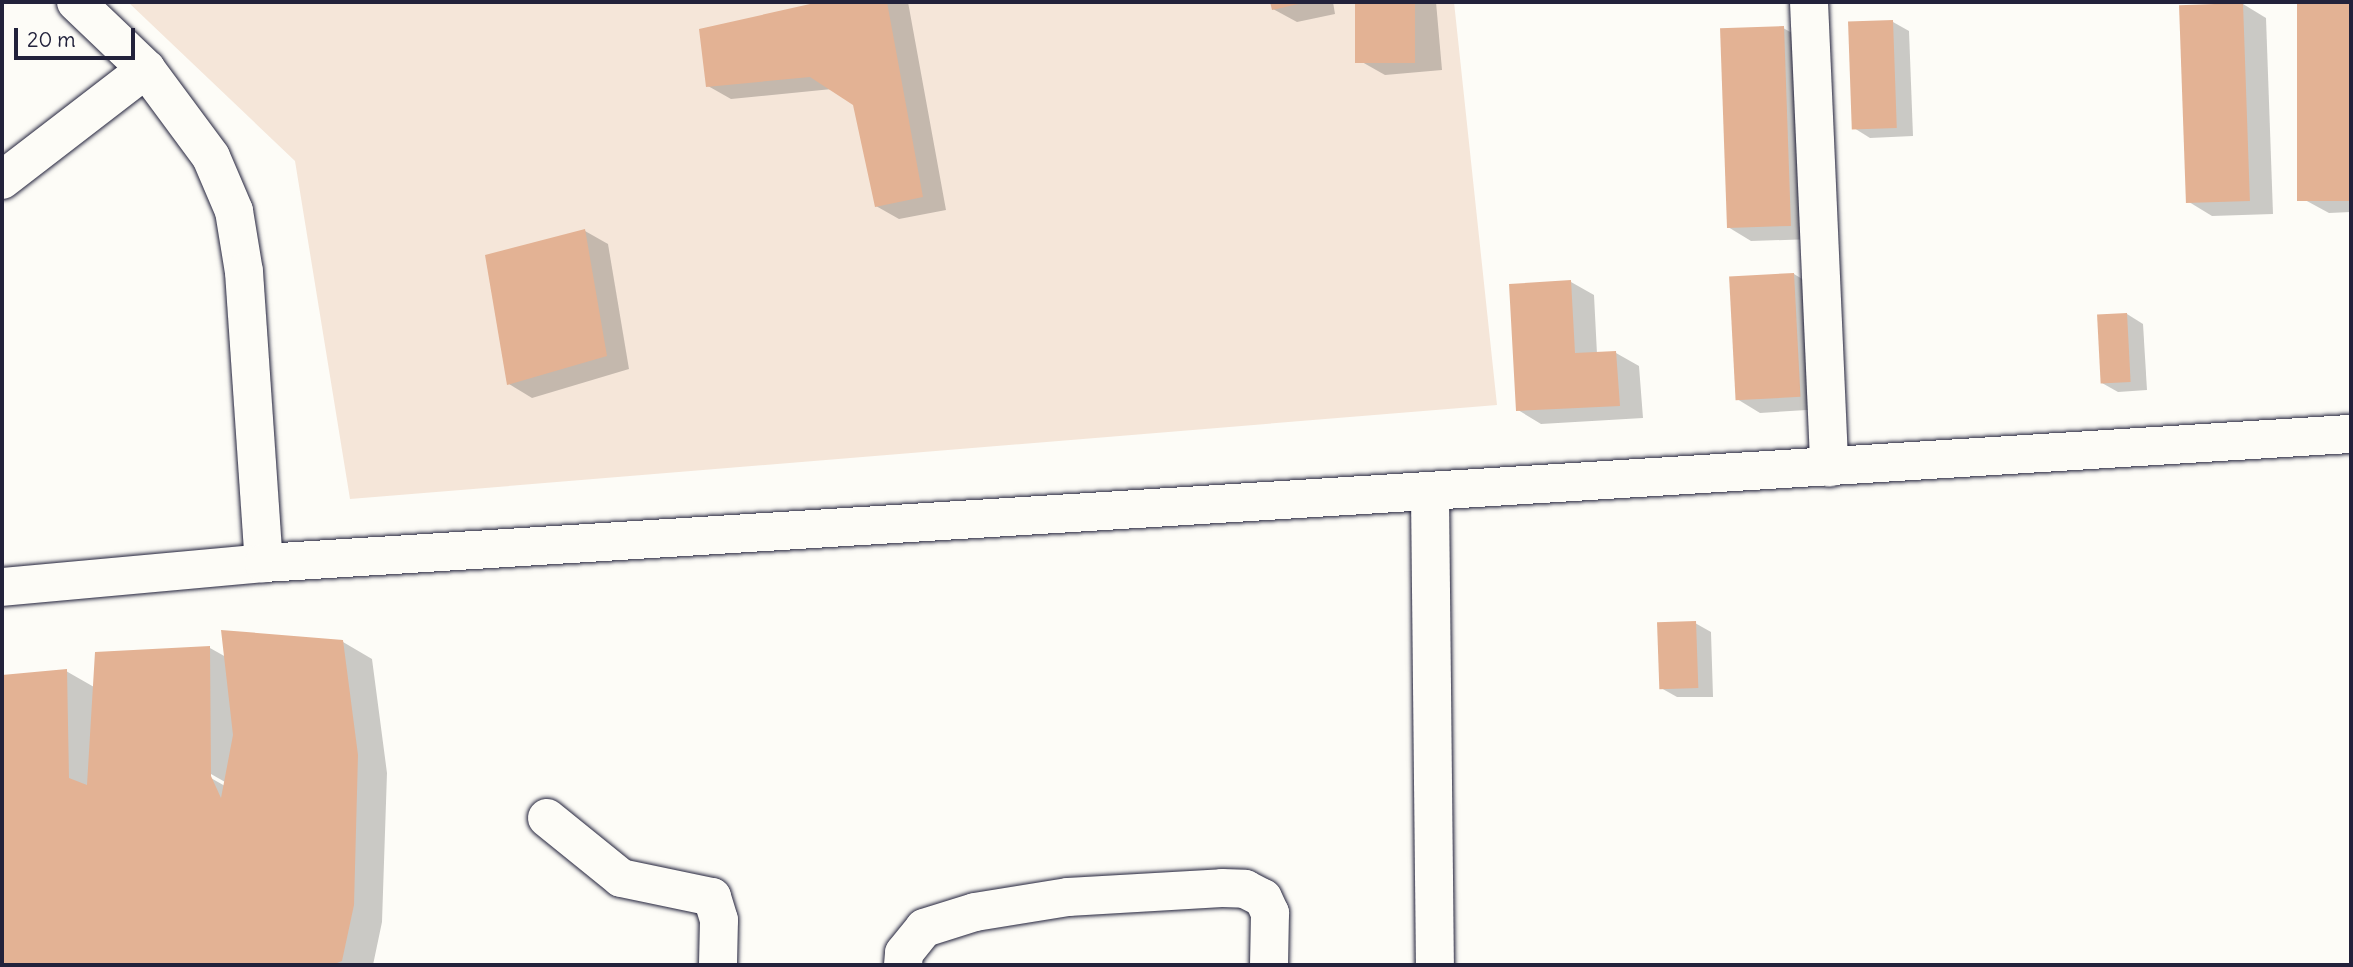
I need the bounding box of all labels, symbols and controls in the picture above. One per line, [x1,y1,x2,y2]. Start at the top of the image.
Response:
scale bar [18,14,138,58]
text: 20 m [27,26,76,53]

